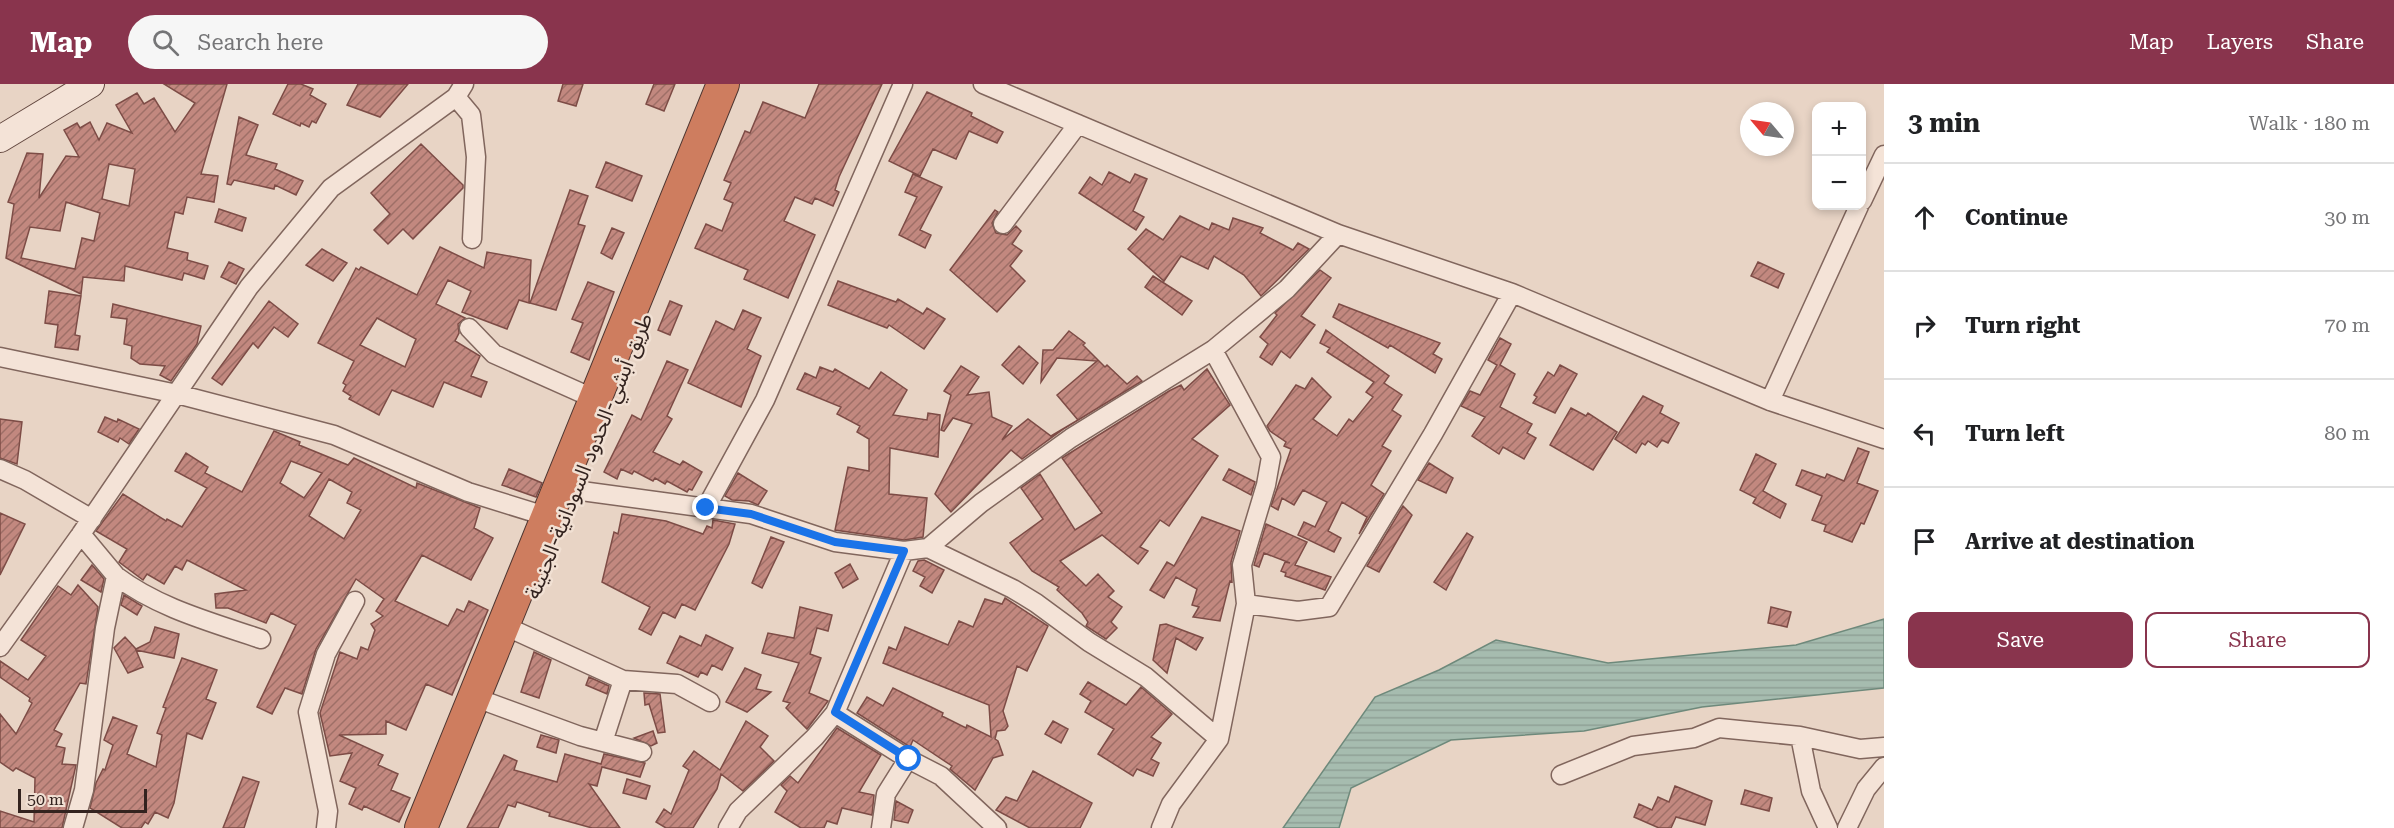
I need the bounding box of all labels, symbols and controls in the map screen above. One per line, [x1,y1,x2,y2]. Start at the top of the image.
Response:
search box [128,15,548,69]
text: Map [30,26,92,59]
icon: search [149,26,182,59]
text: Search here [197,30,323,55]
text: Map [2129,30,2174,54]
text: Layers [2207,30,2273,54]
text: Share [2306,30,2364,54]
north arrow [1740,102,1794,156]
map controls [1812,102,1866,210]
button: + [1812,102,1866,156]
text: 3 min [1908,108,1980,138]
text: Walk · 180 m [2249,111,2370,135]
button: − [1812,156,1866,210]
icon: ahead [1908,201,1941,234]
text: Continue [1965,205,2068,230]
text: 30 m [2324,205,2370,229]
street label: طريق أبشي-الحدود السودانية-الجنينة [520,309,661,604]
icon: right [1908,309,1941,342]
text: Turn right [1965,313,2080,338]
text: 70 m [2324,313,2370,337]
icon: left [1908,417,1941,450]
text: Turn left [1965,421,2065,446]
text: 80 m [2324,421,2370,445]
route end [692,494,718,520]
icon: arrive [1908,525,1941,558]
text: Arrive at destination [1965,529,2194,554]
button: Save [1908,612,2133,668]
button: Share [2145,612,2370,668]
route start [895,745,921,771]
scale bar [18,786,147,814]
text: 50 m [27,790,64,809]

